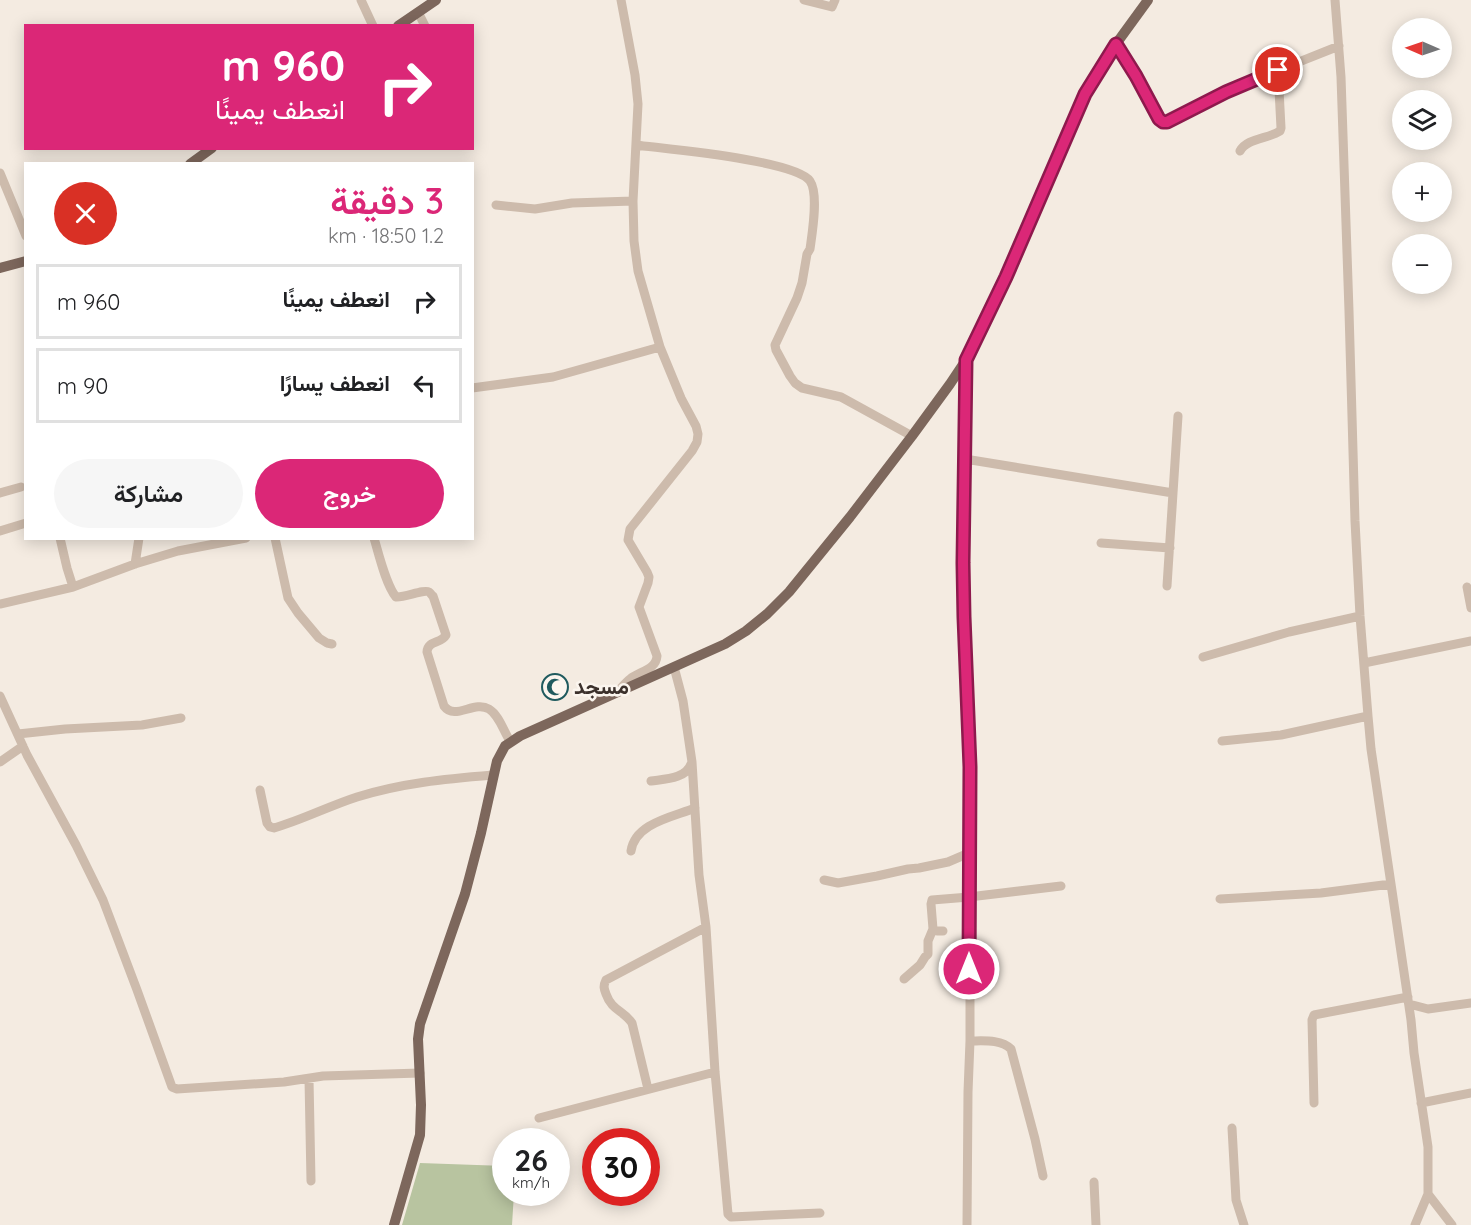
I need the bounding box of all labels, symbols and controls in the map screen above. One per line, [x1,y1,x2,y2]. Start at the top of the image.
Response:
north arrow [1392,18,1452,78]
map controls [1392,18,1452,294]
text: 960 m [222,39,345,92]
pin [1252,44,1303,95]
icon: right [366,48,444,126]
icon: arrive [1261,53,1294,86]
button: layers [1392,90,1452,150]
text: انعطف يمينًا [215,92,345,126]
button: + [1392,162,1452,222]
text: 3 دقيقة [330,178,444,223]
button: close [54,182,117,245]
text: 1.2 km · 18:50 [328,223,444,248]
button: − [1392,234,1452,294]
text: انعطف يمينًا [282,285,390,313]
icon: right [408,285,441,318]
text: 960 m [57,288,120,316]
text: انعطف يسارًا [280,369,390,397]
icon: left [408,369,441,402]
text: 90 m [57,372,108,400]
button: مشاركة [54,459,243,528]
button: خروج [255,459,444,528]
mosque icon: مسجد [540,672,570,702]
place label: مسجد [574,673,629,699]
position arrow [937,937,1001,1001]
speed limit sign: 30 [582,1128,660,1206]
text: 26 [514,1141,548,1179]
text: km/h [512,1173,550,1192]

